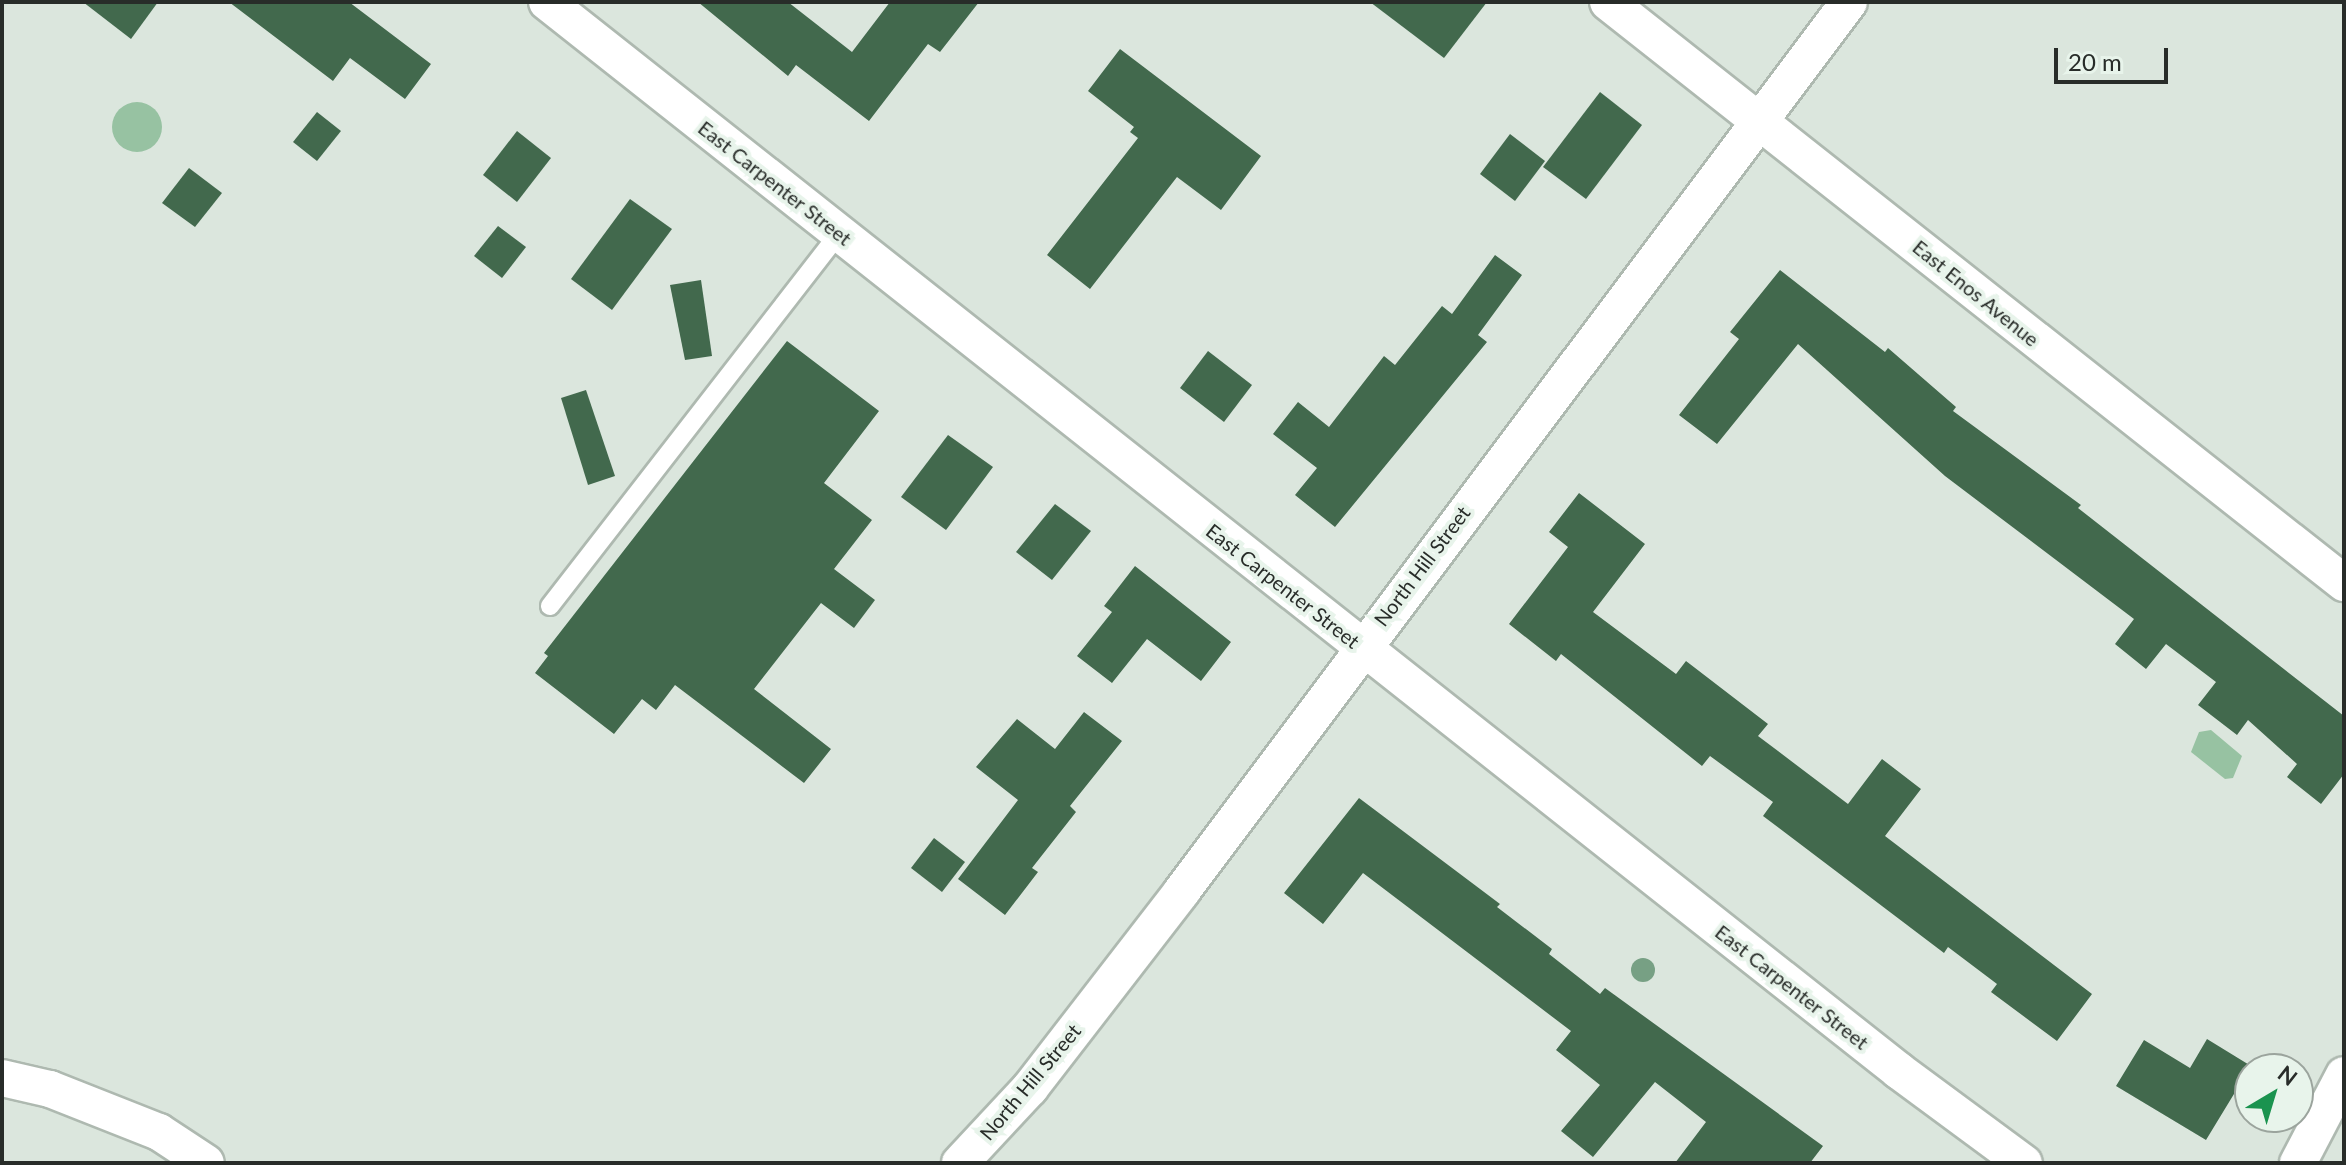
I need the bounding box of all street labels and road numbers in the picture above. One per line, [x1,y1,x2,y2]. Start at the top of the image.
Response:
street label: East Carpenter Street [693,116,857,250]
street label: East Enos Avenue [1908,235,2044,351]
street label: North Hill Street [1369,501,1475,631]
street label: East Carpenter Street [1201,519,1365,653]
street label: East Carpenter Street [1710,920,1874,1054]
street label: North Hill Street [974,1019,1086,1145]

